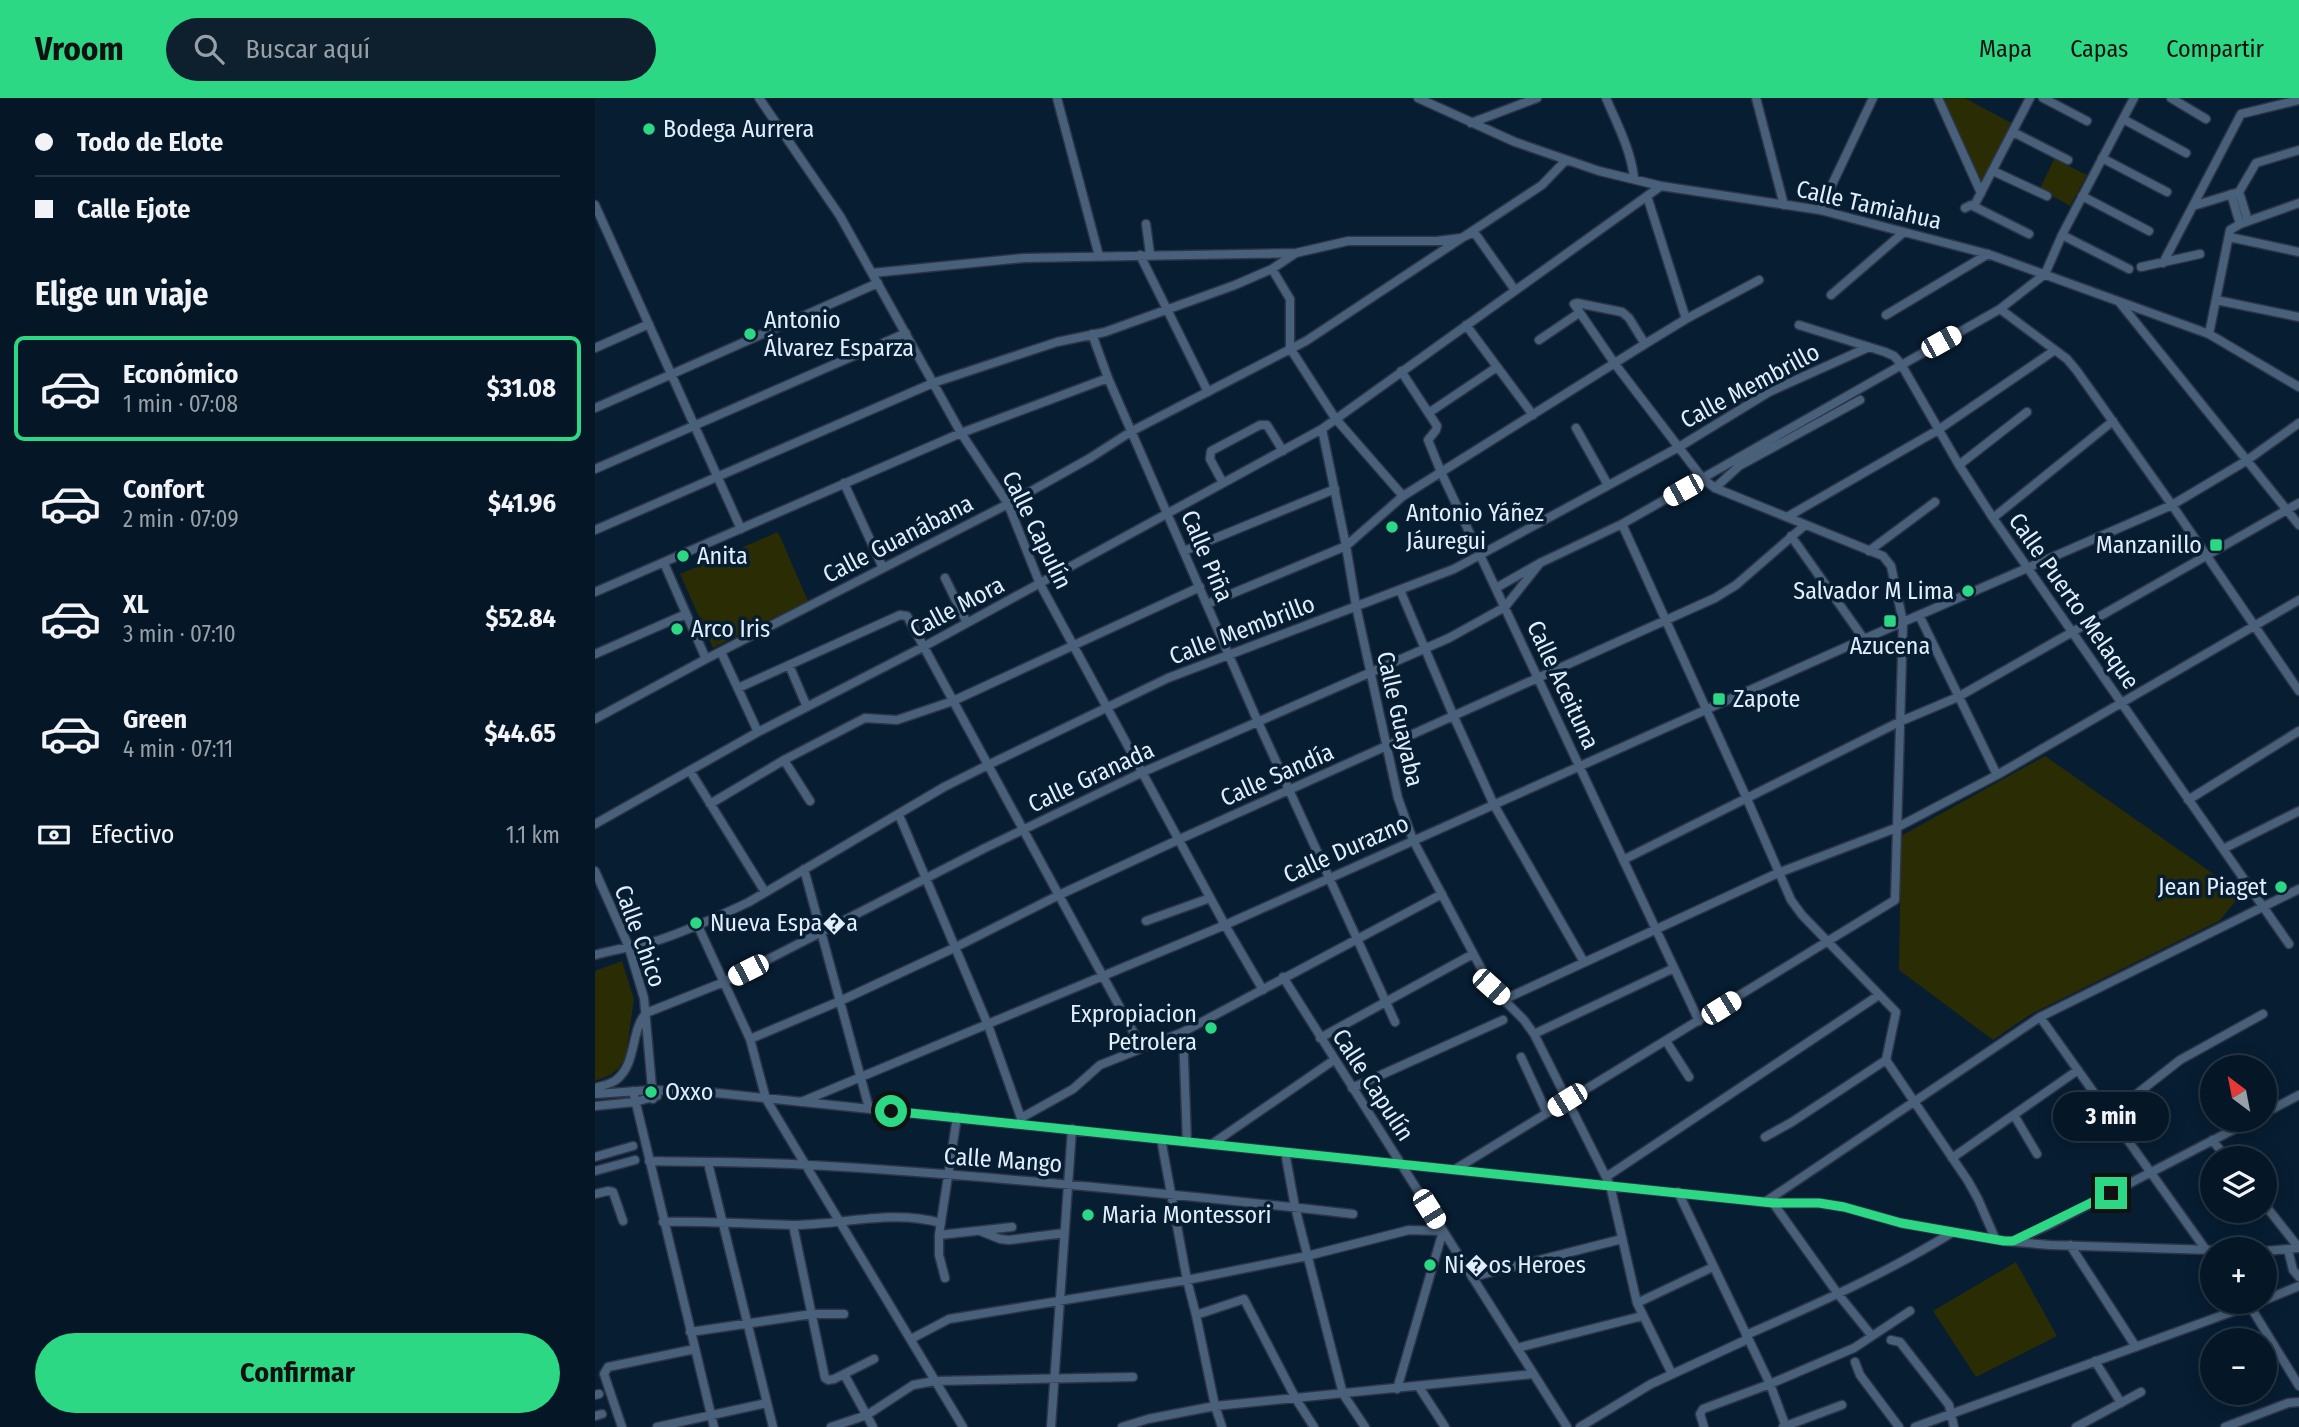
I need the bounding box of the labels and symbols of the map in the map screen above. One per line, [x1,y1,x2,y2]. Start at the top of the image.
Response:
place label: Bodega Aurrera [663,115,814,143]
marker: Bodega Aurrera [641,121,657,137]
street label: Calle Tamiahua [1794,175,1944,235]
place label: Antonio Álvarez Esparza [764,306,914,362]
car [1918,323,1965,361]
marker: Antonio Álvarez Esparza [742,326,758,342]
street label: Calle Membrillo [1676,338,1824,434]
street label: Calle Capulín [996,467,1078,593]
car [1660,471,1707,509]
street label: Calle Guanábana [818,489,978,589]
place label: Antonio Yáñez Jáuregui [1406,499,1544,555]
street label: Calle Piña [1175,506,1239,606]
street label: Calle Puerto Melaque [2003,508,2145,694]
marker: Antonio Yáñez Jáuregui [1384,519,1400,535]
place label: Manzanillo [2096,531,2202,559]
marker: Manzanillo [2208,537,2224,553]
place label: Anita [697,542,748,570]
marker: Anita [675,548,691,564]
street label: Calle Mora [905,571,1009,643]
place label: Salvador M Lima [1793,577,1954,605]
marker: Salvador M Lima [1960,583,1976,599]
street label: Calle Membrillo [1165,589,1319,671]
marker: Azucena [1882,613,1898,629]
place label: Arco Iris [691,615,770,643]
street label: Calle Aceituna [1521,616,1605,754]
marker: Arco Iris [669,621,685,637]
place label: Azucena [1850,632,1930,660]
street label: Calle Guayaba [1371,649,1429,789]
place label: Zapote [1733,685,1800,713]
marker: Zapote [1711,691,1727,707]
street label: Calle Granada [1024,736,1158,818]
street label: Calle Sandía [1216,738,1338,812]
street label: Calle Durazno [1279,809,1413,889]
place label: Jean Piaget [2158,873,2267,901]
marker: Jean Piaget [2273,879,2289,895]
street label: Calle Chico [609,881,671,991]
place label: Nueva Espa�a [710,909,858,937]
marker: Nueva Espa�a [688,915,704,931]
car [725,951,772,989]
car [1469,965,1514,1009]
car [1698,988,1745,1028]
place label: Expropiacion Petrolera [1070,1000,1197,1056]
marker: Expropiacion Petrolera [1203,1020,1219,1036]
street label: Calle Capulín [1327,1024,1419,1146]
north arrow [2200,1055,2277,1132]
place label: Oxxo [665,1078,713,1106]
car [1544,1080,1591,1120]
marker: Oxxo [643,1084,659,1100]
callout: 3 min [2053,1091,2169,1140]
route start [875,1095,907,1127]
street label: Calle Mango [943,1142,1063,1178]
route end [2095,1177,2127,1209]
car [1409,1186,1450,1232]
place label: Maria Montessori [1102,1201,1272,1229]
marker: Maria Montessori [1080,1207,1096,1223]
place label: Ni�os Heroes [1444,1251,1586,1279]
marker: Ni�os Heroes [1422,1257,1438,1273]

